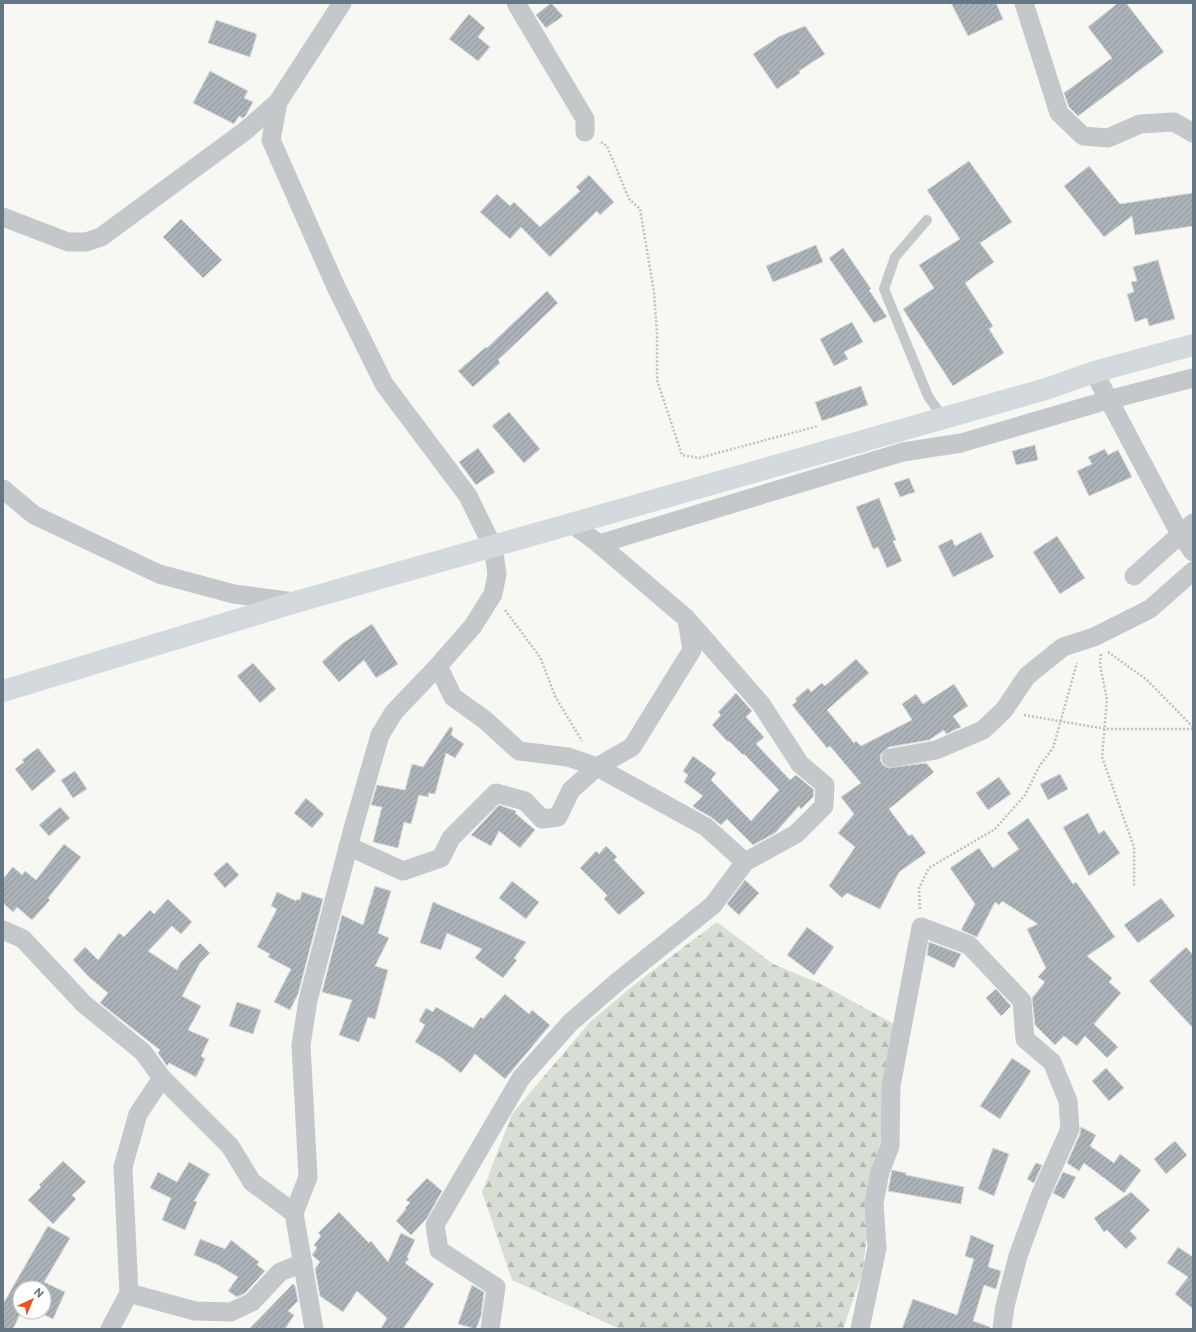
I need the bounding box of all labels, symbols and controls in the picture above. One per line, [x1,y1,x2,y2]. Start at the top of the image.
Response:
north arrow [12,1280,52,1320]
text: N [32,1285,47,1300]

